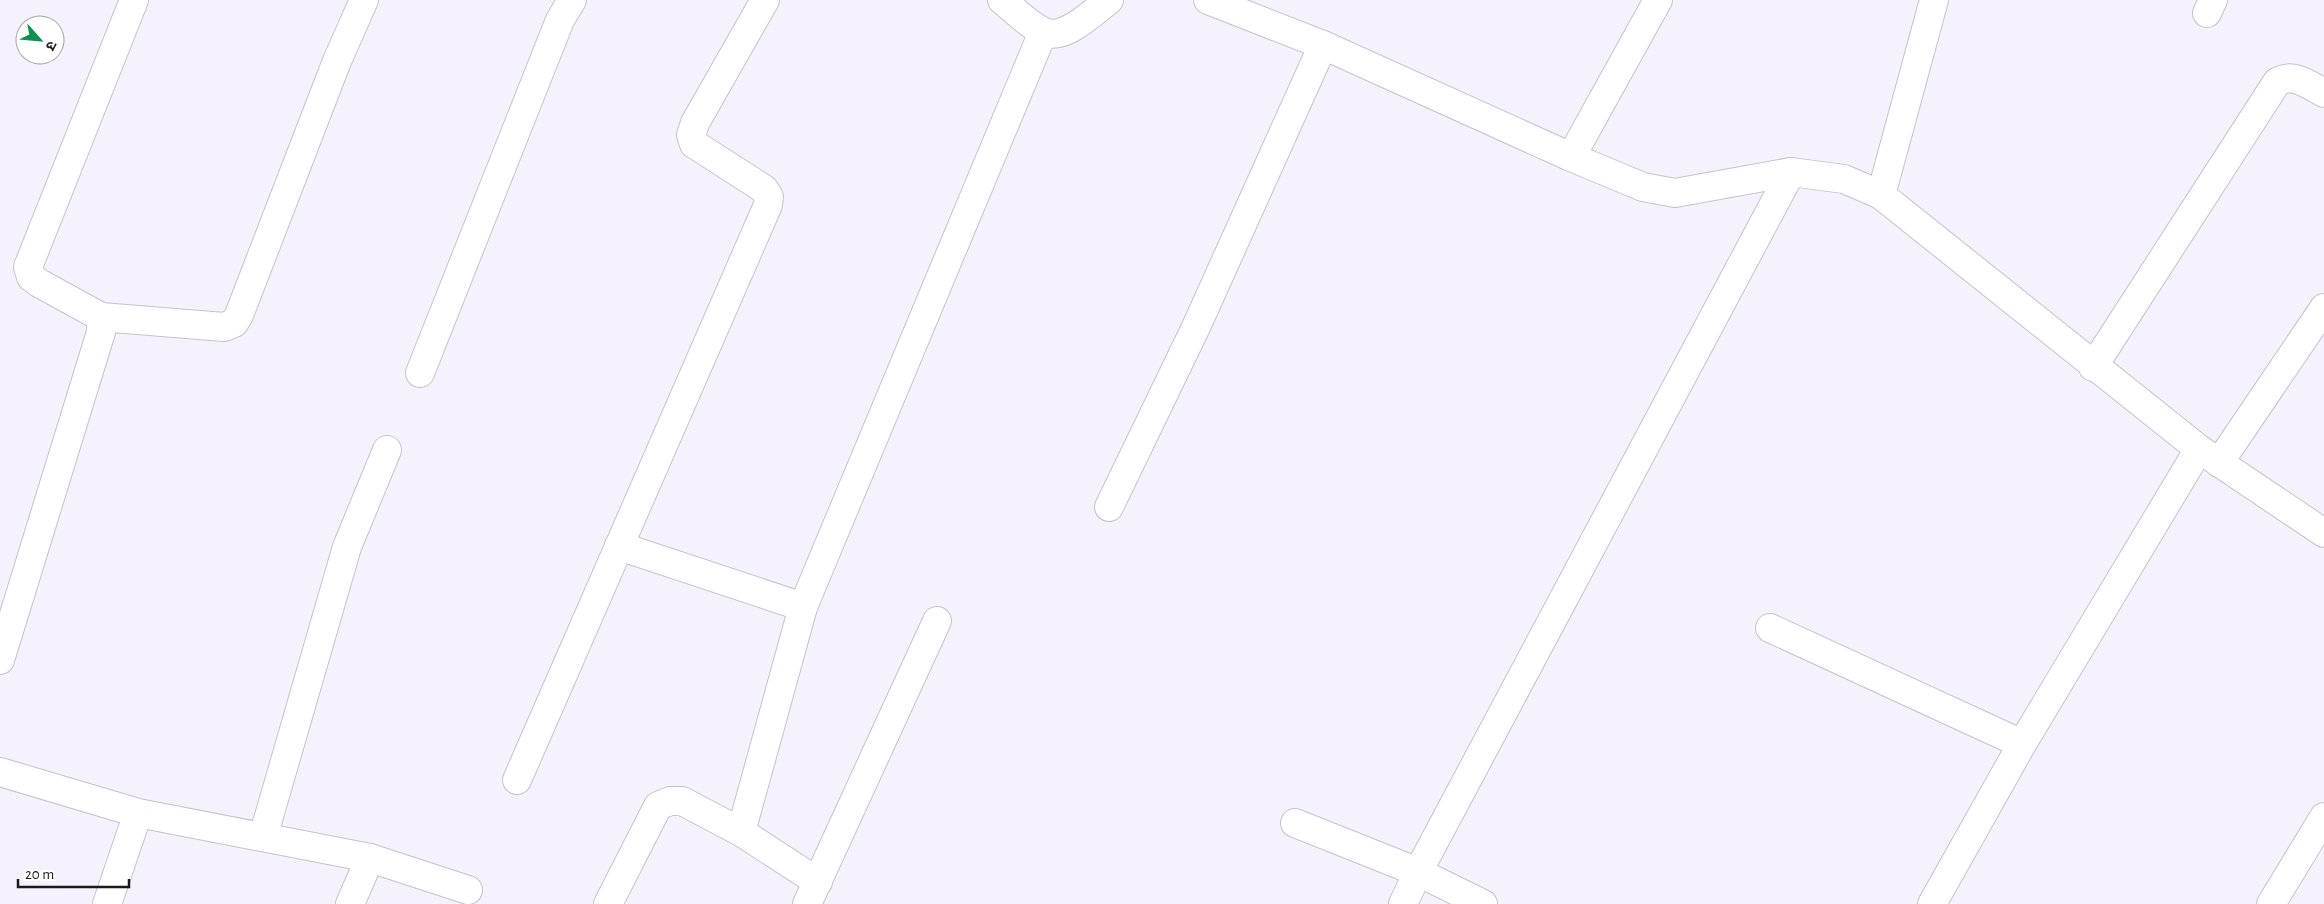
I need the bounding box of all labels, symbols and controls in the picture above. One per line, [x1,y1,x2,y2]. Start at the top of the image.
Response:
north arrow [15,15,65,65]
text: उ [42,39,59,53]
scale bar [18,856,129,888]
text: 20 m [25,867,54,882]

